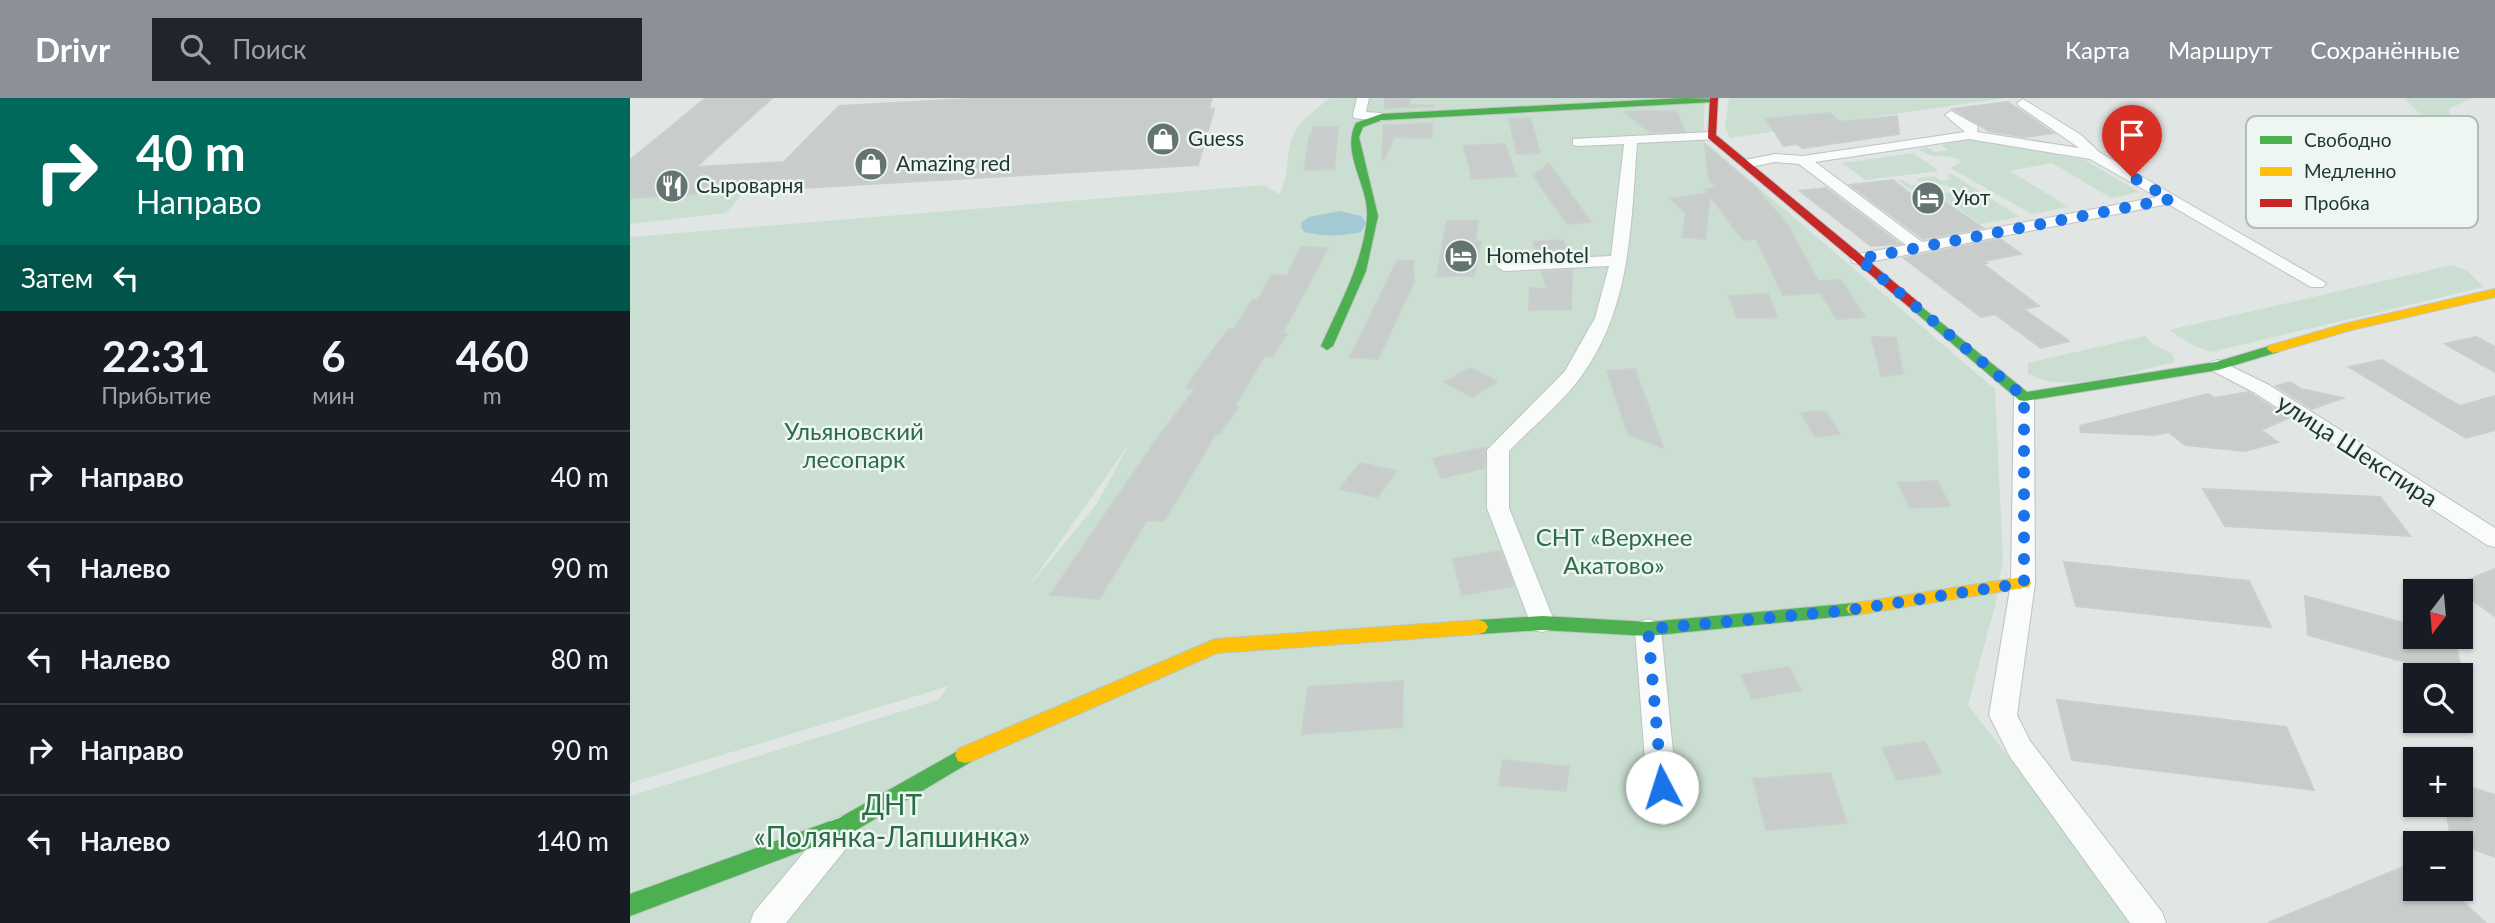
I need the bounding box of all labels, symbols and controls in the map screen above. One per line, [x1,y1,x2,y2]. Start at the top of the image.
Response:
search box [152,18,642,81]
text: Drivr [35,29,110,69]
icon: search [176,30,214,68]
text: Поиск [232,33,307,65]
text: Карта [2065,35,2130,64]
text: Маршрут [2168,35,2273,64]
text: Сохранённые [2311,35,2460,64]
pin [2102,105,2162,177]
icon: arrive [2113,116,2151,154]
legend [2246,116,2478,228]
shop icon: Guess [1144,120,1182,158]
text: 40 m [136,123,246,181]
place label: Guess [1188,125,1244,150]
icon: right [21,126,112,217]
text: Свободно [2304,128,2392,151]
shop icon: Amazing red [852,145,890,183]
place label: Amazing red [896,150,1011,175]
text: Медленно [2304,159,2396,182]
restaurant icon: Сыроварня [653,167,691,205]
place label: Сыроварня [696,172,804,197]
hotel icon: Уют [1909,179,1947,217]
text: Направо [136,182,262,221]
place label: Уют [1952,184,1991,209]
text: Пробка [2304,191,2370,214]
hotel icon: Homehotel [1442,237,1480,275]
place label: Homehotel [1486,242,1589,267]
icon: left [107,259,145,297]
text: Затем [21,262,93,294]
text: 22:31 [102,331,210,381]
text: 6 [321,331,346,381]
text: 460 [456,331,529,381]
text: Прибытие [101,381,211,409]
text: мин [312,381,355,409]
text: m [483,381,502,409]
street label: улица Шекспира [2272,387,2444,513]
park label: Ульяновский лесопарк [784,416,924,473]
icon: right [21,458,59,496]
text: Направо [80,461,184,493]
text: 40 m [551,461,609,493]
park label: СНТ «Верхнее Акатово» [1536,522,1692,579]
icon: left [21,549,59,587]
text: Налево [80,552,170,584]
text: 90 m [551,552,609,584]
north arrow [2403,579,2473,649]
map controls [2403,579,2473,901]
icon: left [21,640,59,678]
text: Налево [80,643,170,675]
text: 80 m [551,643,609,675]
button: search [2403,663,2473,733]
icon: right [21,731,59,769]
text: Направо [80,734,184,766]
text: 90 m [551,734,609,766]
button: + [2403,747,2473,817]
position arrow [1625,750,1699,824]
park label: ДНТ «Полянка-Лапшинка» [754,787,1030,853]
icon: left [21,822,59,860]
text: Налево [80,825,170,857]
text: 140 m [536,825,609,857]
button: − [2403,831,2473,901]

